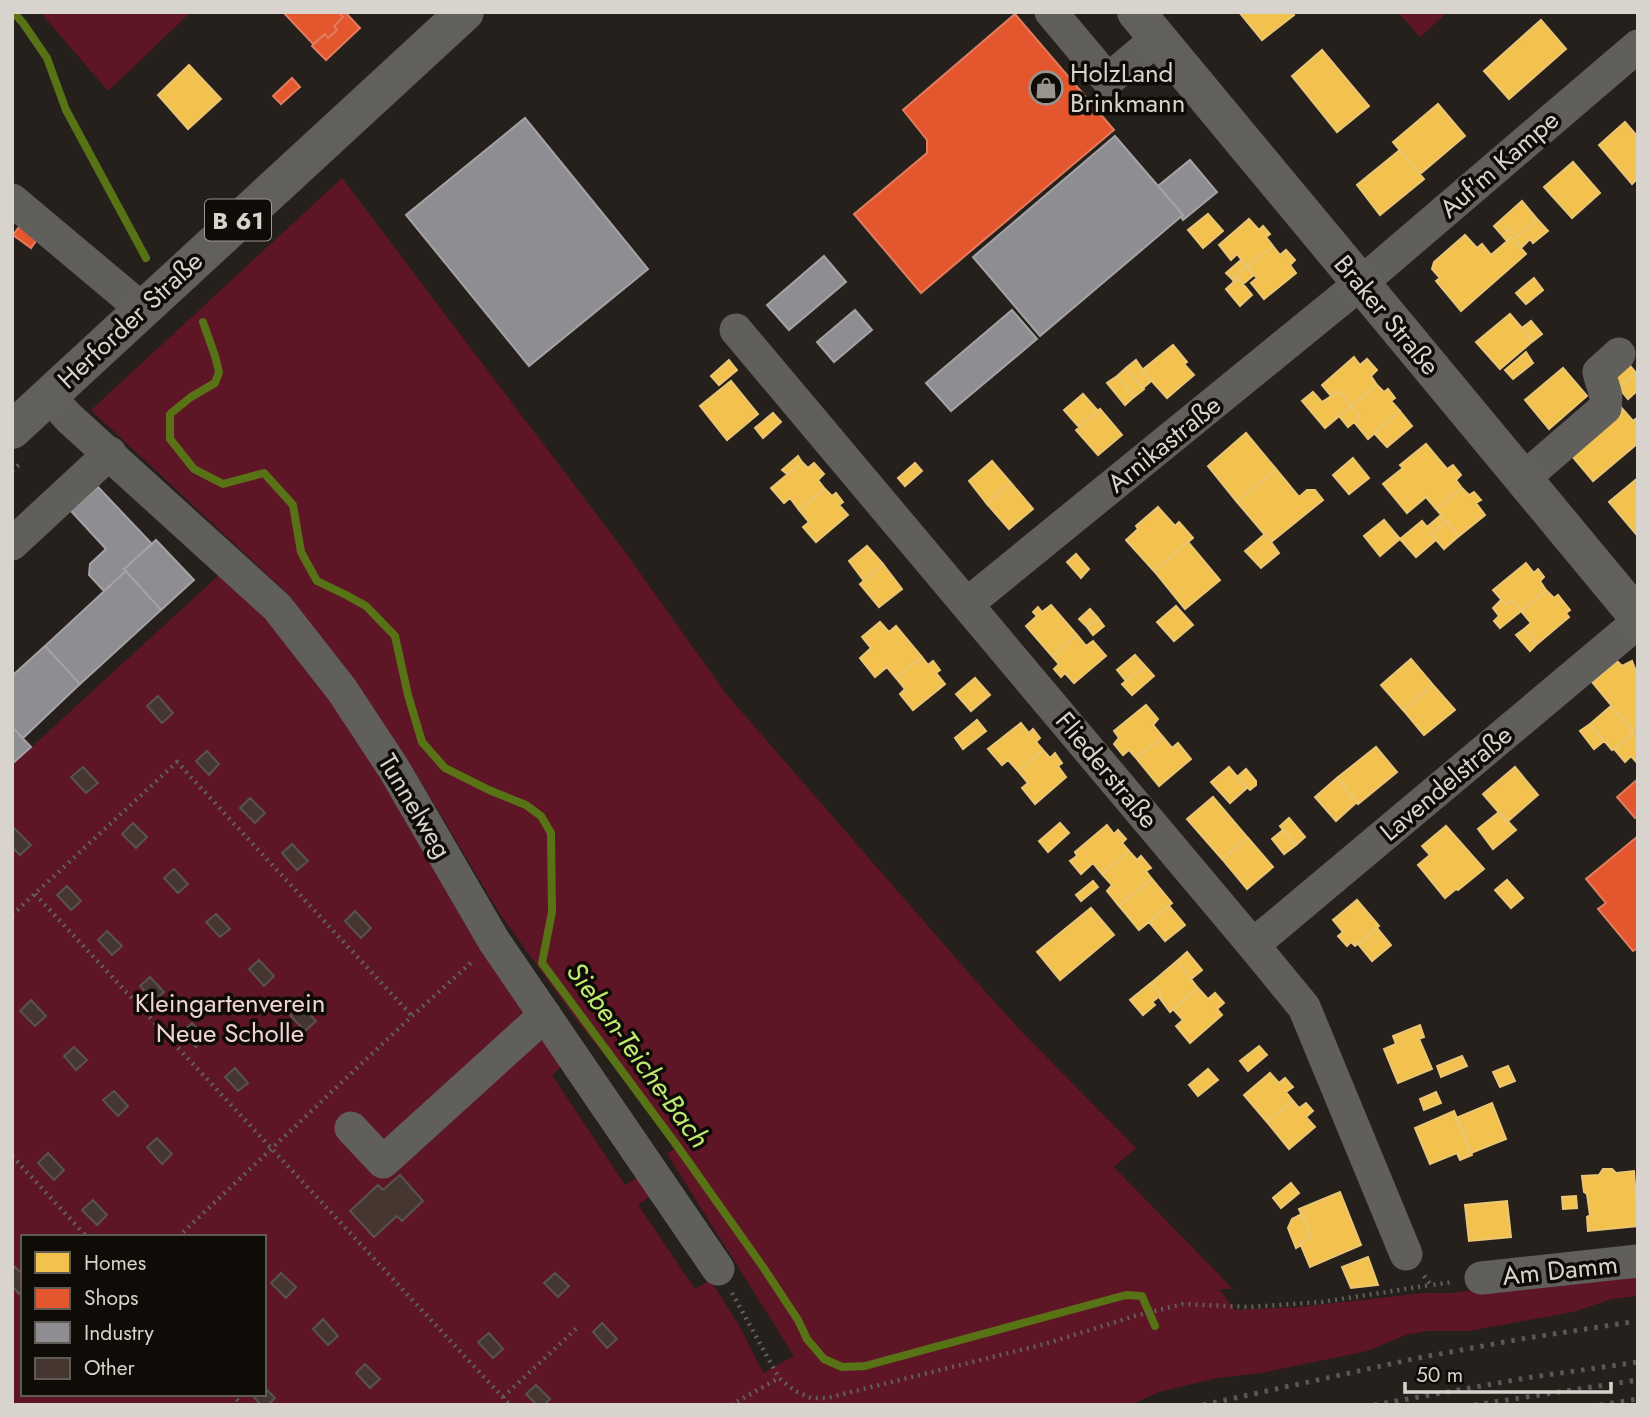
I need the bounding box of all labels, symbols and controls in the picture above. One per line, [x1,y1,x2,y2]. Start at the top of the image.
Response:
place label: HolzLand Brinkmann [1070,54,1185,122]
shop icon: HolzLand Brinkmann [1027,69,1065,107]
street label: Auf'm Kampe [1431,101,1567,227]
road number: B 61 [205,200,271,240]
street label: Herforder Straße [49,243,211,397]
street label: Braker Straße [1325,246,1449,384]
street label: Arnikastraße [1099,386,1229,502]
street label: Fliederstraße [1047,703,1167,837]
street label: Lavendelstraße [1372,716,1520,850]
street label: Tunnelweg [369,747,461,865]
water label: Sieben-Teiche-Bach [556,953,720,1157]
park label: Kleingartenverein Neue Scholle [135,984,325,1052]
legend [21,1235,266,1396]
street label: Am Damm [1500,1245,1620,1295]
text: Homes [84,1248,146,1278]
text: Shops [84,1283,138,1313]
text: Industry [84,1318,155,1348]
scale bar [1405,1350,1612,1394]
text: Other [84,1353,135,1383]
text: 50 m [1416,1360,1463,1390]

